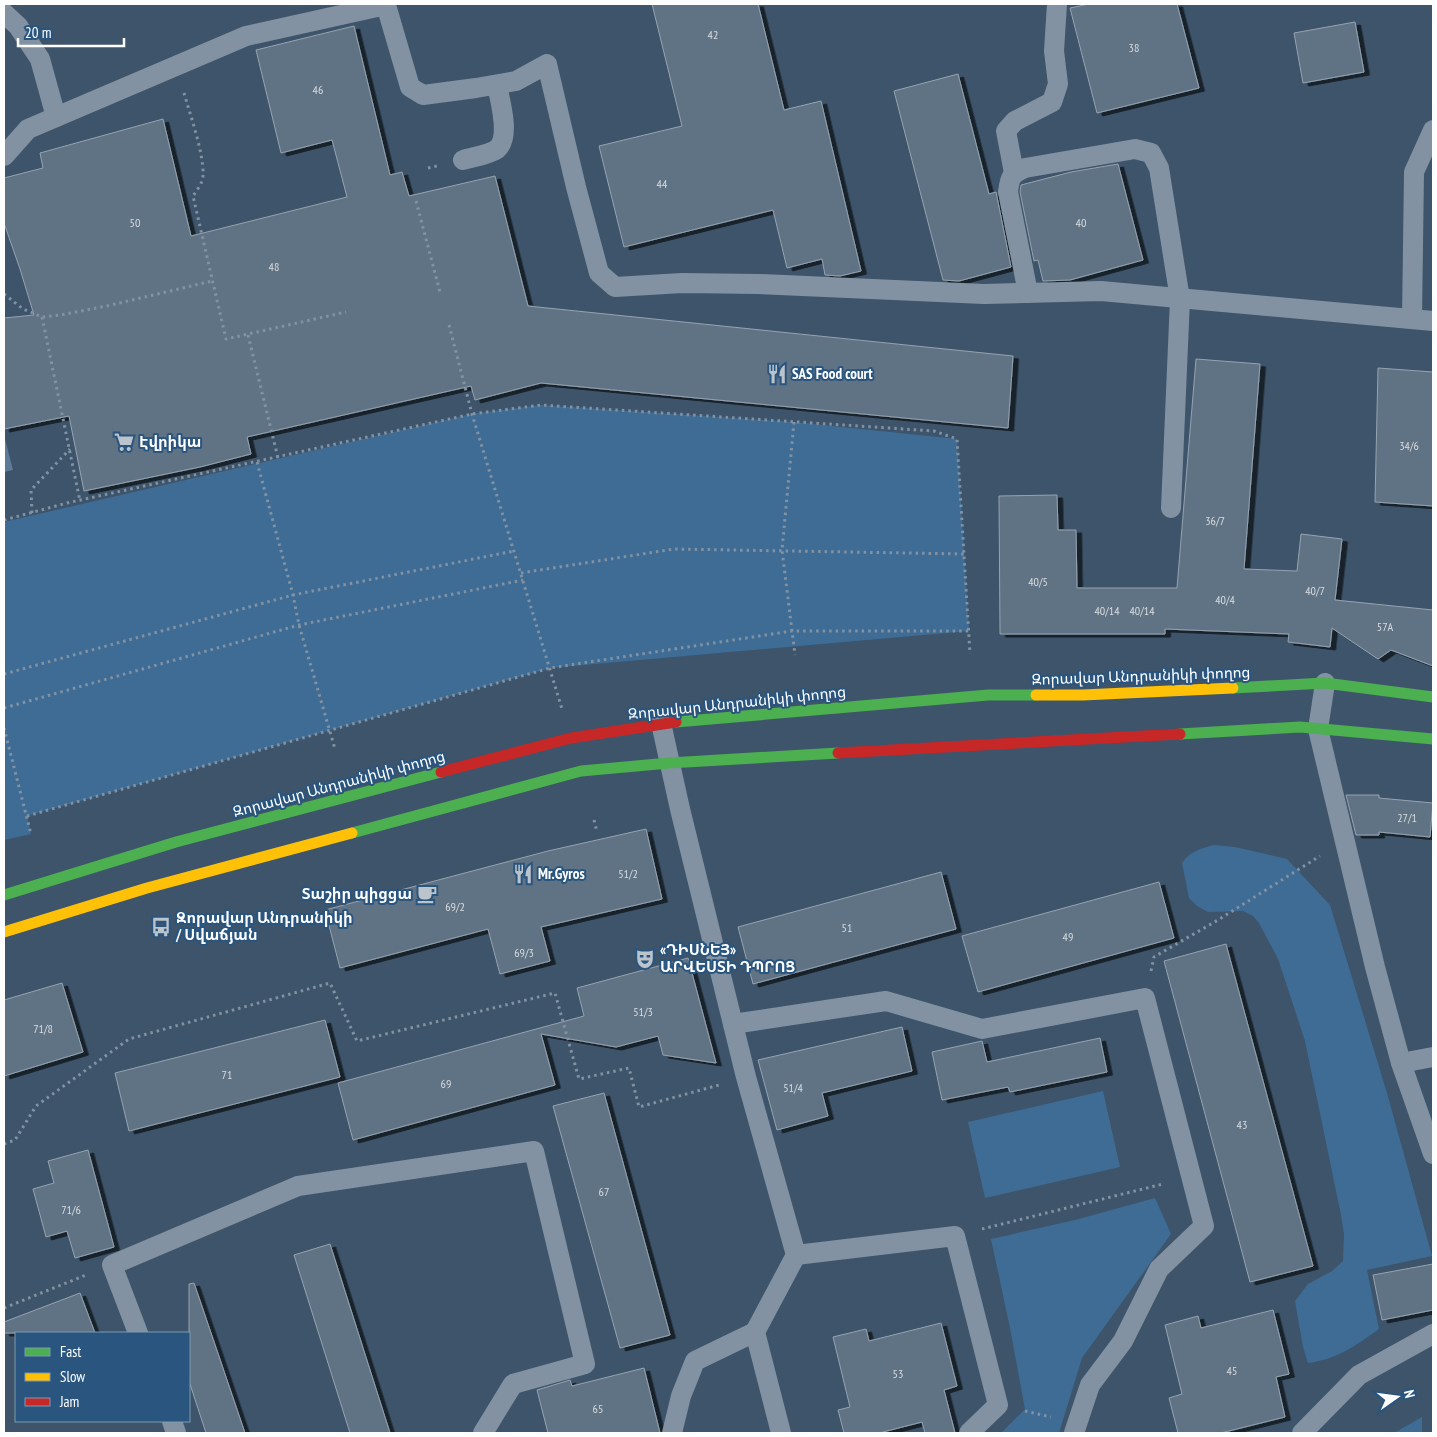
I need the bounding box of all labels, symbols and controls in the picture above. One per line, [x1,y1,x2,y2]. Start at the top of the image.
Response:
scale bar [18,15,124,47]
text: 20 m [25,23,51,42]
house number: 42 [708,27,718,42]
house number: 38 [1129,40,1139,55]
house number: 46 [313,82,323,97]
house number: 44 [657,176,668,191]
house number: 50 [130,215,140,230]
house number: 40 [1076,215,1086,230]
house number: 48 [269,259,279,274]
restaurant icon: SAS Food court [766,363,788,385]
place label: SAS Food court [792,364,873,383]
supermarket icon: Էվրիկա [113,431,135,453]
place label: Էվրիկա [139,432,201,451]
house number: 34/6 [1399,438,1419,453]
house number: 36/7 [1205,513,1225,528]
house number: 40/5 [1028,574,1048,589]
house number: 40/7 [1305,583,1325,598]
house number: 40/4 [1215,592,1235,607]
house number: 40/14 [1094,603,1120,618]
house number: 40/14 [1129,603,1155,618]
house number: 57A [1377,619,1393,634]
street label: Զորավար Անդրանիկի փողոց [1031,662,1251,689]
street label: Զորավար Անդրանիկի փողոց [627,682,847,723]
street label: Զորավար Անդրանիկի փողոց [231,746,447,821]
house number: 27/1 [1397,810,1417,825]
restaurant icon: Mr.Gyros [512,863,534,885]
place label: Mr.Gyros [538,864,585,883]
house number: 51/2 [618,866,638,881]
cafe icon: Տաշիր պիցցա [416,883,438,905]
place label: Տաշիր պիցցա [302,884,412,903]
house number: 69/2 [445,899,465,914]
place label: Զորավար Անդրանիկի / Սվաճյան [175,908,353,944]
bus stop icon: Զորավար Անդրանիկի / Սվաճյան [150,916,172,938]
house number: 51 [842,920,852,935]
house number: 49 [1063,929,1073,944]
place label: «ԴԻՍՆԵՅ» ԱՐՎԵՍՏԻ ԴՊՐՈՑ [660,940,795,976]
house number: 69/3 [514,945,534,960]
theatre icon: «ԴԻՍՆԵՅ» ԱՐՎԵՍՏԻ ԴՊՐՈՑ [634,948,656,970]
house number: 51/3 [633,1004,653,1019]
house number: 71/8 [33,1021,53,1036]
house number: 71 [222,1067,232,1082]
house number: 69 [441,1076,451,1091]
house number: 51/4 [783,1080,803,1095]
house number: 43 [1237,1117,1247,1132]
house number: 67 [599,1184,609,1199]
house number: 71/6 [61,1202,81,1217]
legend [15,1332,190,1422]
text: Fast [60,1342,81,1361]
house number: 45 [1227,1363,1237,1378]
house number: 53 [893,1366,903,1381]
text: Slow [60,1367,85,1386]
north arrow [1372,1372,1422,1422]
text: N [1400,1388,1419,1400]
text: Jam [59,1392,79,1411]
house number: 65 [593,1401,603,1416]

